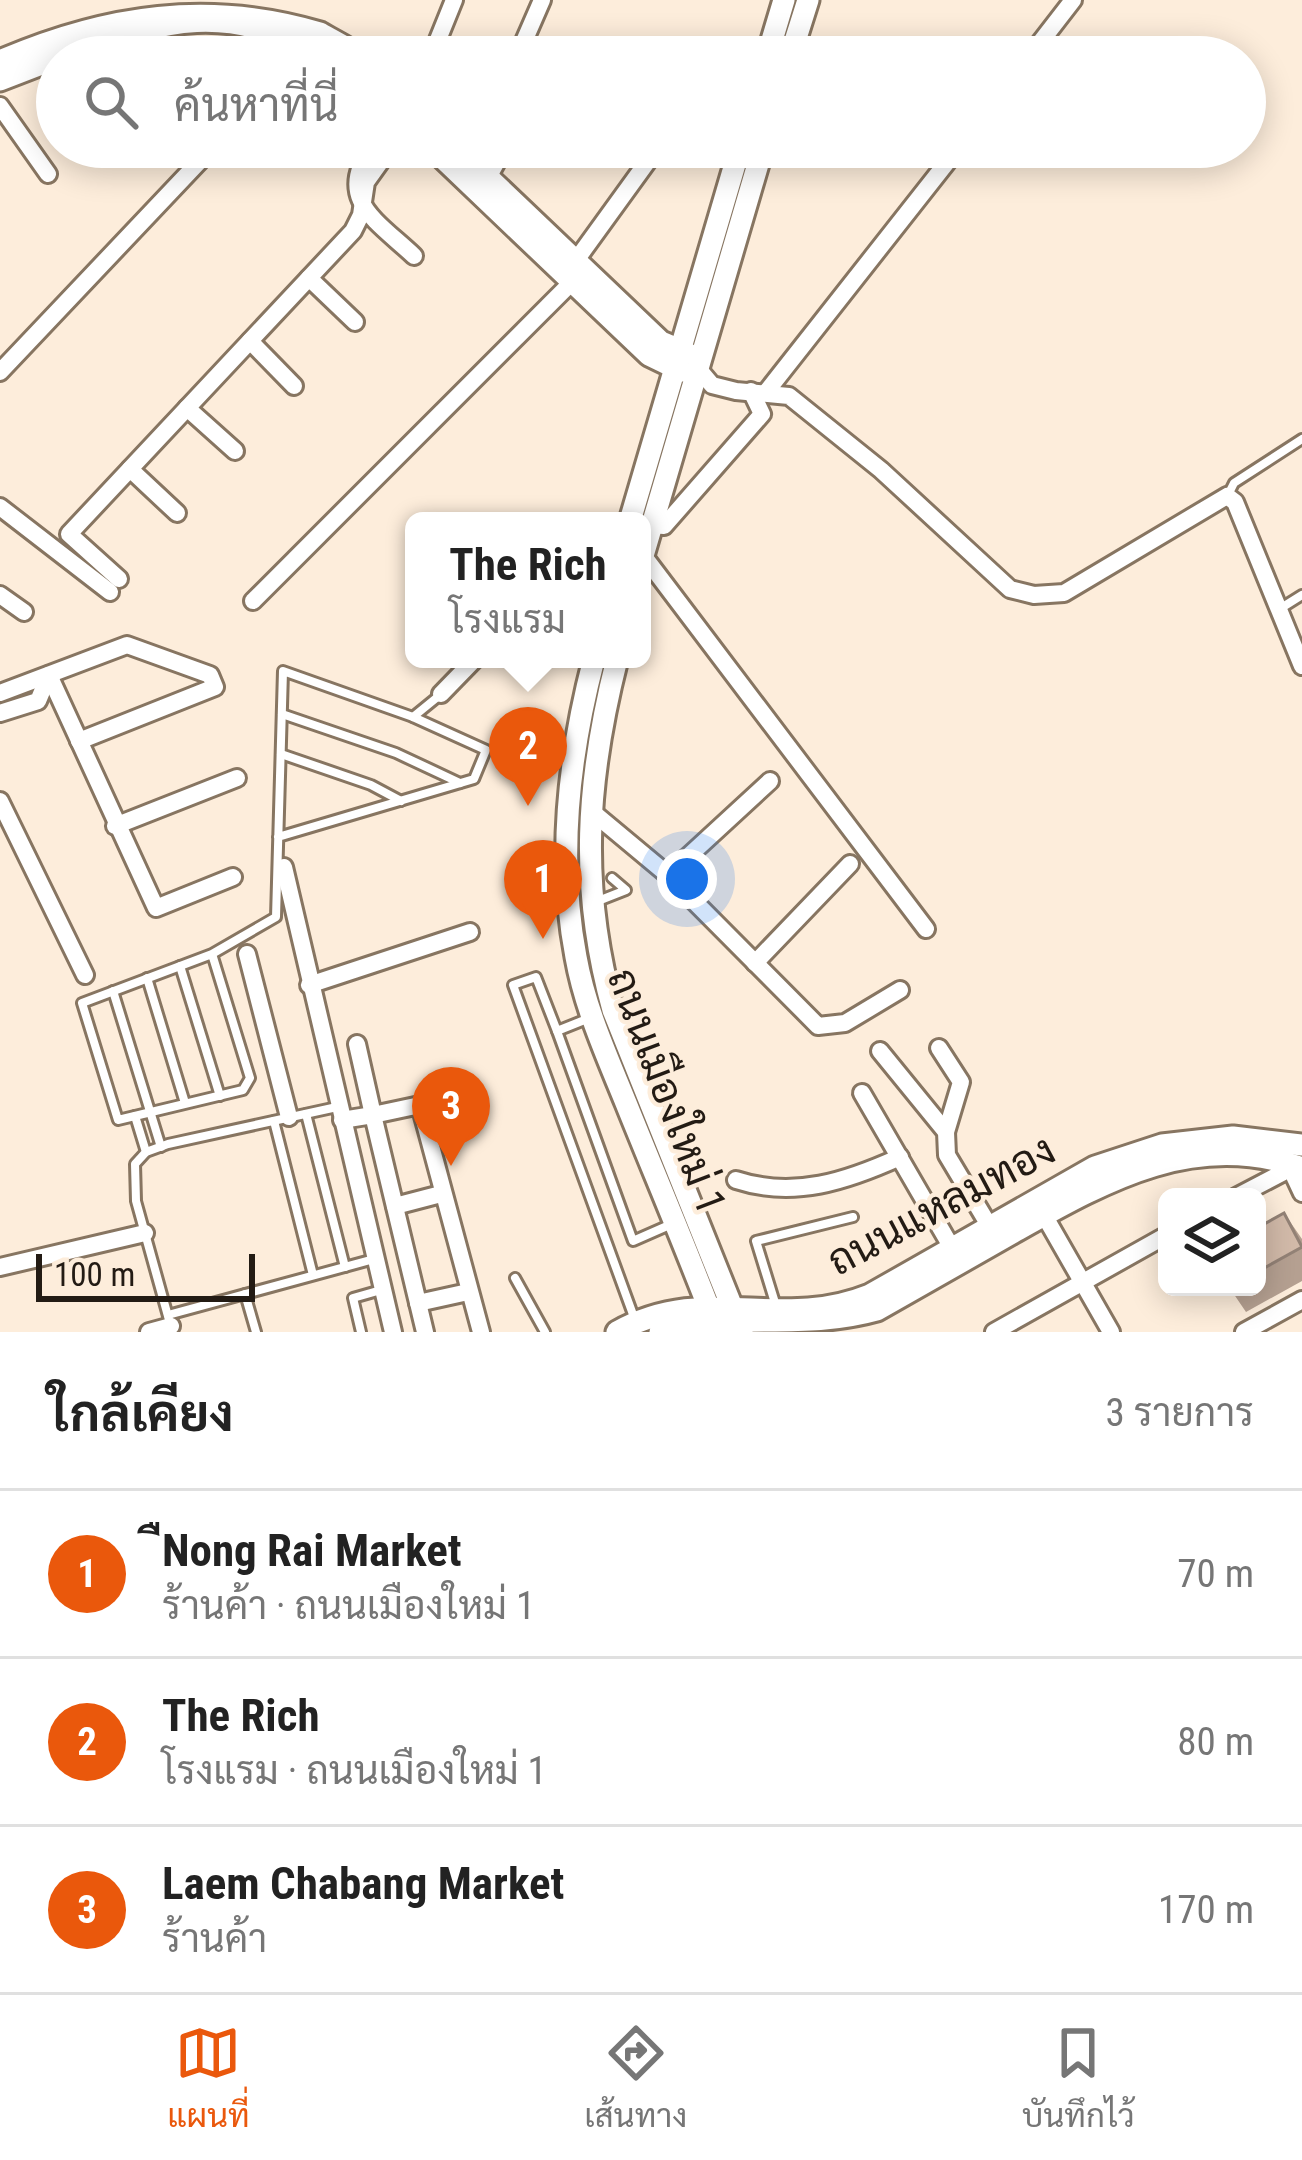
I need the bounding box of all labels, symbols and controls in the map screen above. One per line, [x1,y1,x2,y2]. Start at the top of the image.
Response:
search box [36,36,1266,168]
icon: search [78,69,144,135]
text: ค้นหาที่นี่ [174,79,338,132]
popup [405,512,651,668]
text: The Rich [449,538,607,591]
text: โรงแรม [449,597,566,643]
pin: 2 [489,707,567,806]
pin: 1 [504,840,582,939]
your location [657,849,717,909]
street label: ถนนเมืองใหม่ 1 [598,960,739,1221]
pin: 3 [412,1067,490,1166]
street label: ถนนแหลมทอง [819,1125,1063,1285]
map controls [1158,1188,1266,1296]
button: layers [1158,1188,1266,1296]
scale bar [36,1248,255,1301]
text: 100 m [54,1255,135,1294]
text: ใกล้เคียง [48,1384,234,1443]
text: 3 รายการ [1105,1390,1254,1436]
text: ืNong Rai Market [162,1524,462,1577]
text: 1 [77,1551,97,1597]
text: 70 m [1177,1551,1254,1597]
text: ร้านค้า · ถนนเมืองใหม่ 1 [162,1583,535,1629]
text: The Rich [162,1689,320,1742]
text: 2 [77,1719,97,1765]
text: 80 m [1177,1719,1254,1765]
text: โรงแรม · ถนนเมืองใหม่ 1 [162,1748,547,1794]
text: Laem Chabang Market [162,1857,564,1910]
text: 3 [77,1887,97,1933]
text: 170 m [1158,1887,1254,1933]
text: ร้านค้า [162,1916,267,1962]
tab: แผนที่ [167,2020,250,2135]
tab: เส้นทาง [584,2020,687,2135]
tab: บันทึกไว้ [1022,2020,1135,2135]

